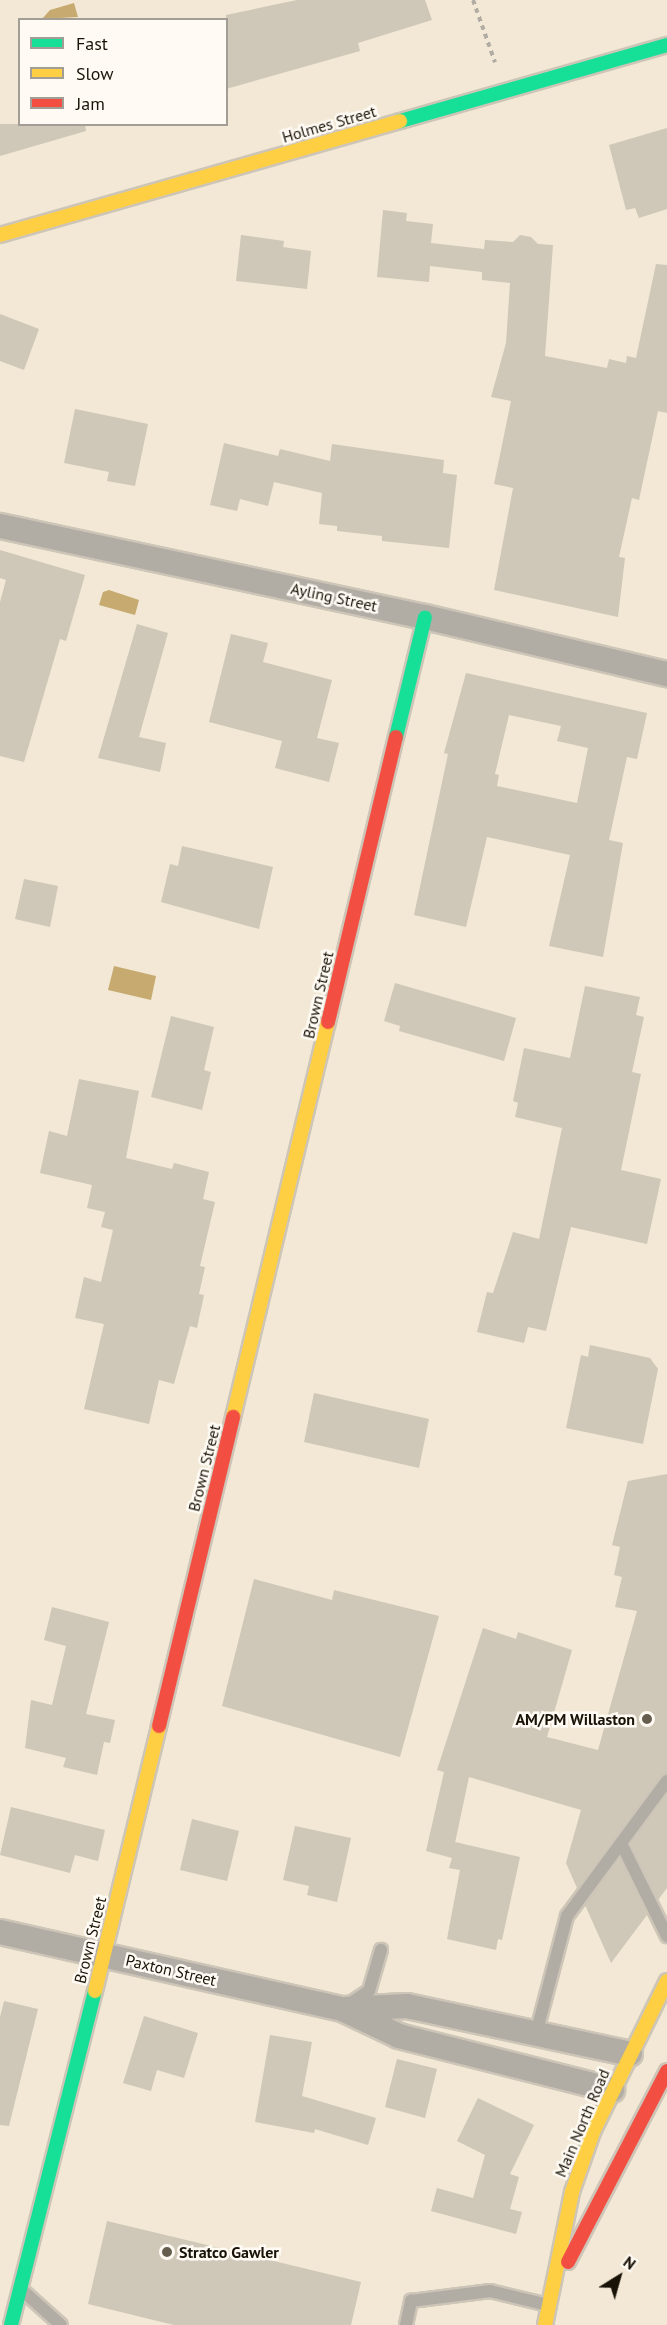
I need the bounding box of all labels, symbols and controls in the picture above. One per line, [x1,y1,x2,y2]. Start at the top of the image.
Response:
legend [18,18,228,126]
text: Fast [76,32,108,55]
text: Slow [76,62,114,85]
text: Jam [76,92,105,115]
street label: Holmes Street [280,101,378,147]
street label: Ayling Street [289,578,379,616]
street label: Brown Street [299,950,337,1040]
street label: Brown Street [184,1423,224,1513]
place label: AM/PM Willaston [515,1709,635,1729]
marker: AM/PM Willaston [640,1712,654,1726]
street label: Brown Street [70,1895,110,1985]
street label: Paxton Street [124,1950,218,1990]
street label: Main North Road [551,2066,613,2180]
place label: Stratco Gawler [179,2242,279,2262]
marker: Stratco Gawler [160,2245,174,2259]
north arrow [589,2247,649,2307]
text: N [620,2251,640,2274]

